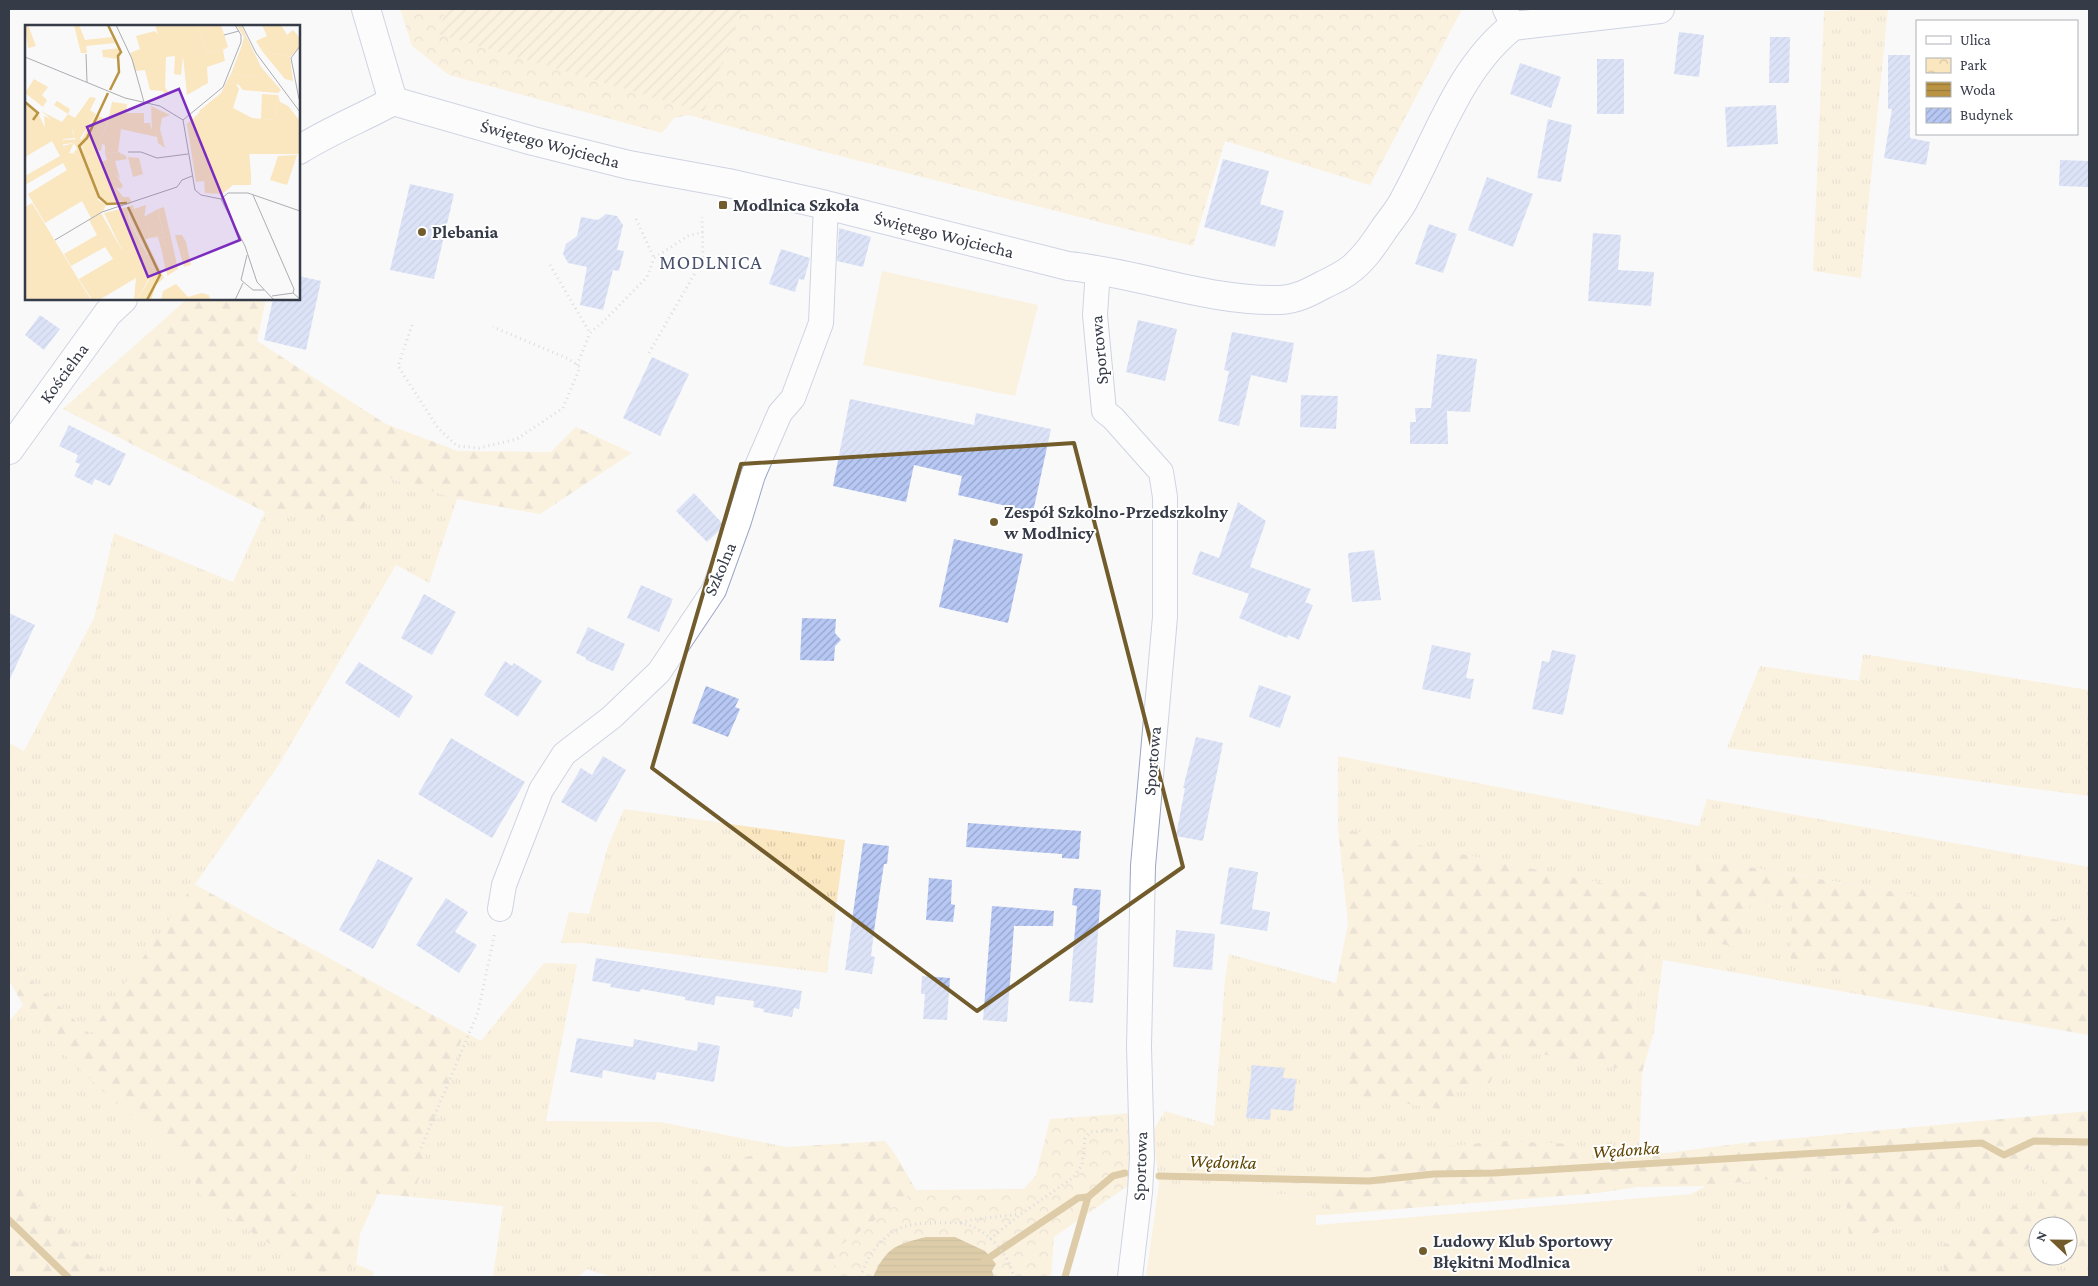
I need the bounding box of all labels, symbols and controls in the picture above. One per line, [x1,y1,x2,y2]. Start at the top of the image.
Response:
legend [1916,20,2078,135]
inset map [25,25,300,300]
text: Ulica [1960,32,1991,48]
text: Park [1960,57,1987,73]
text: Woda [1960,82,1995,98]
text: Budynek [1960,107,2014,124]
street label: Świętego Wojciecha [478,116,622,173]
place label: Modlnica Szkoła [733,195,859,215]
marker: Modlnica Szkoła [717,199,729,211]
street label: Świętego Wojciecha [872,208,1016,263]
place label: Plebania [432,222,499,242]
marker: Plebania [416,226,428,238]
district label: MODLNICA [659,251,763,273]
street label: Sportowa [1086,315,1112,385]
street label: Kościelna [36,339,92,407]
place label: Zespół Szkolno-Przedszkolny w Modlnicy [1003,502,1228,543]
marker: Zespół Szkolno-Przedszkolny w Modlnicy [988,516,1000,528]
street label: Szkolna [700,539,740,599]
street label: Sportowa [1139,726,1165,796]
street label: Sportowa [1129,1131,1151,1201]
water label: Wędonka [1592,1137,1661,1162]
water label: Wędonka [1189,1150,1257,1173]
north arrow [2028,1216,2078,1266]
text: N [2032,1228,2050,1244]
place label: Ludowy Klub Sportowy Błękitni Modlnica [1433,1231,1613,1272]
marker: Ludowy Klub Sportowy Błękitni Modlnica [1417,1245,1429,1257]

